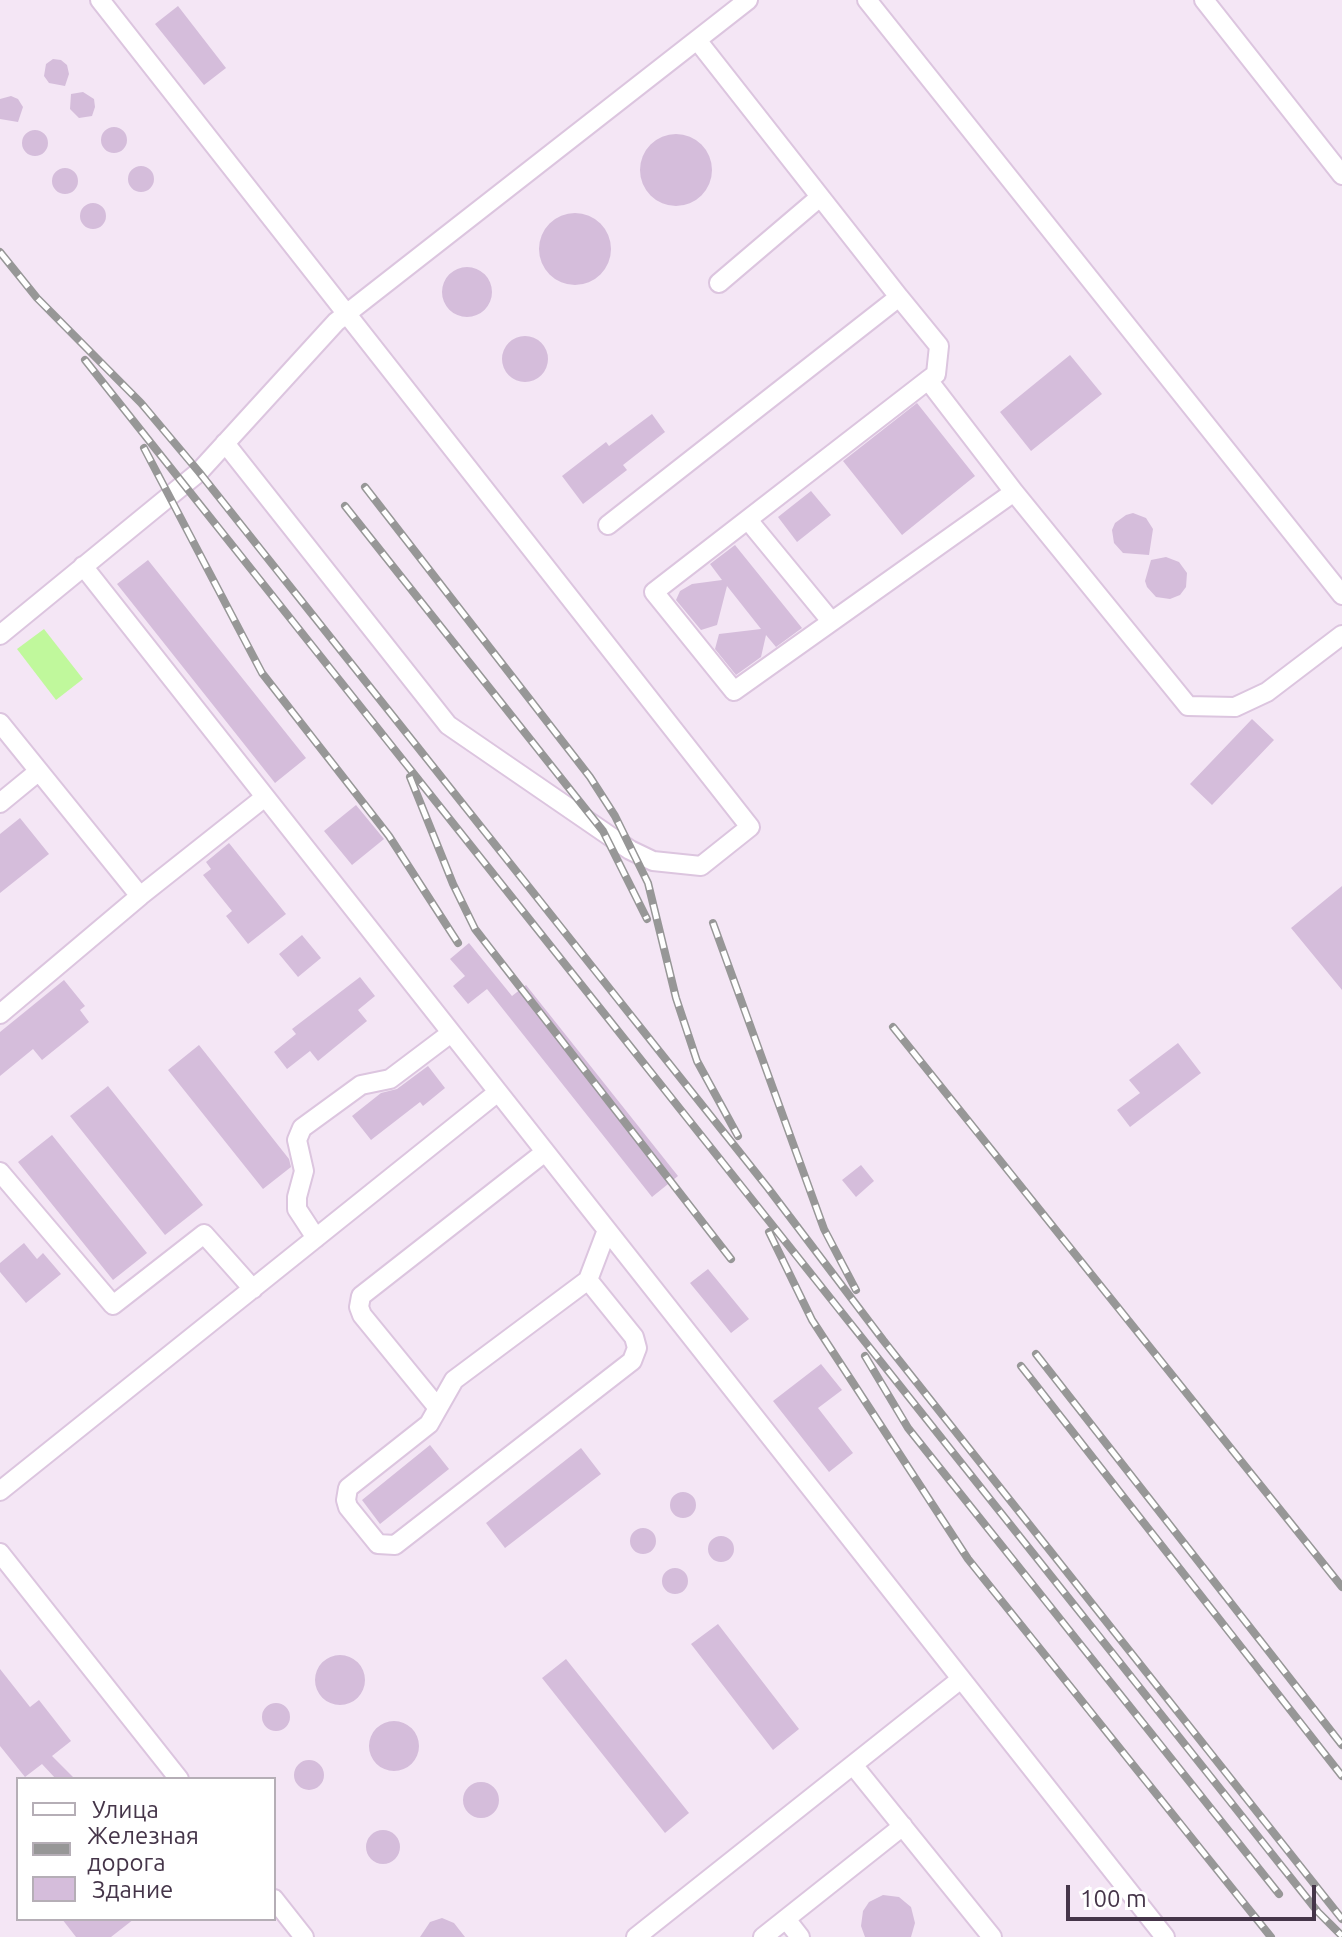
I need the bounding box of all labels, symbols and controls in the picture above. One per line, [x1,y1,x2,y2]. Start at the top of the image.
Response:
legend [16,1777,276,1921]
text: Улица [92,1796,159,1823]
text: Железная дорога [87,1822,199,1876]
scale bar [1070,1869,1320,1919]
text: Здание [92,1876,173,1903]
text: 100 m [1080,1885,1147,1912]

